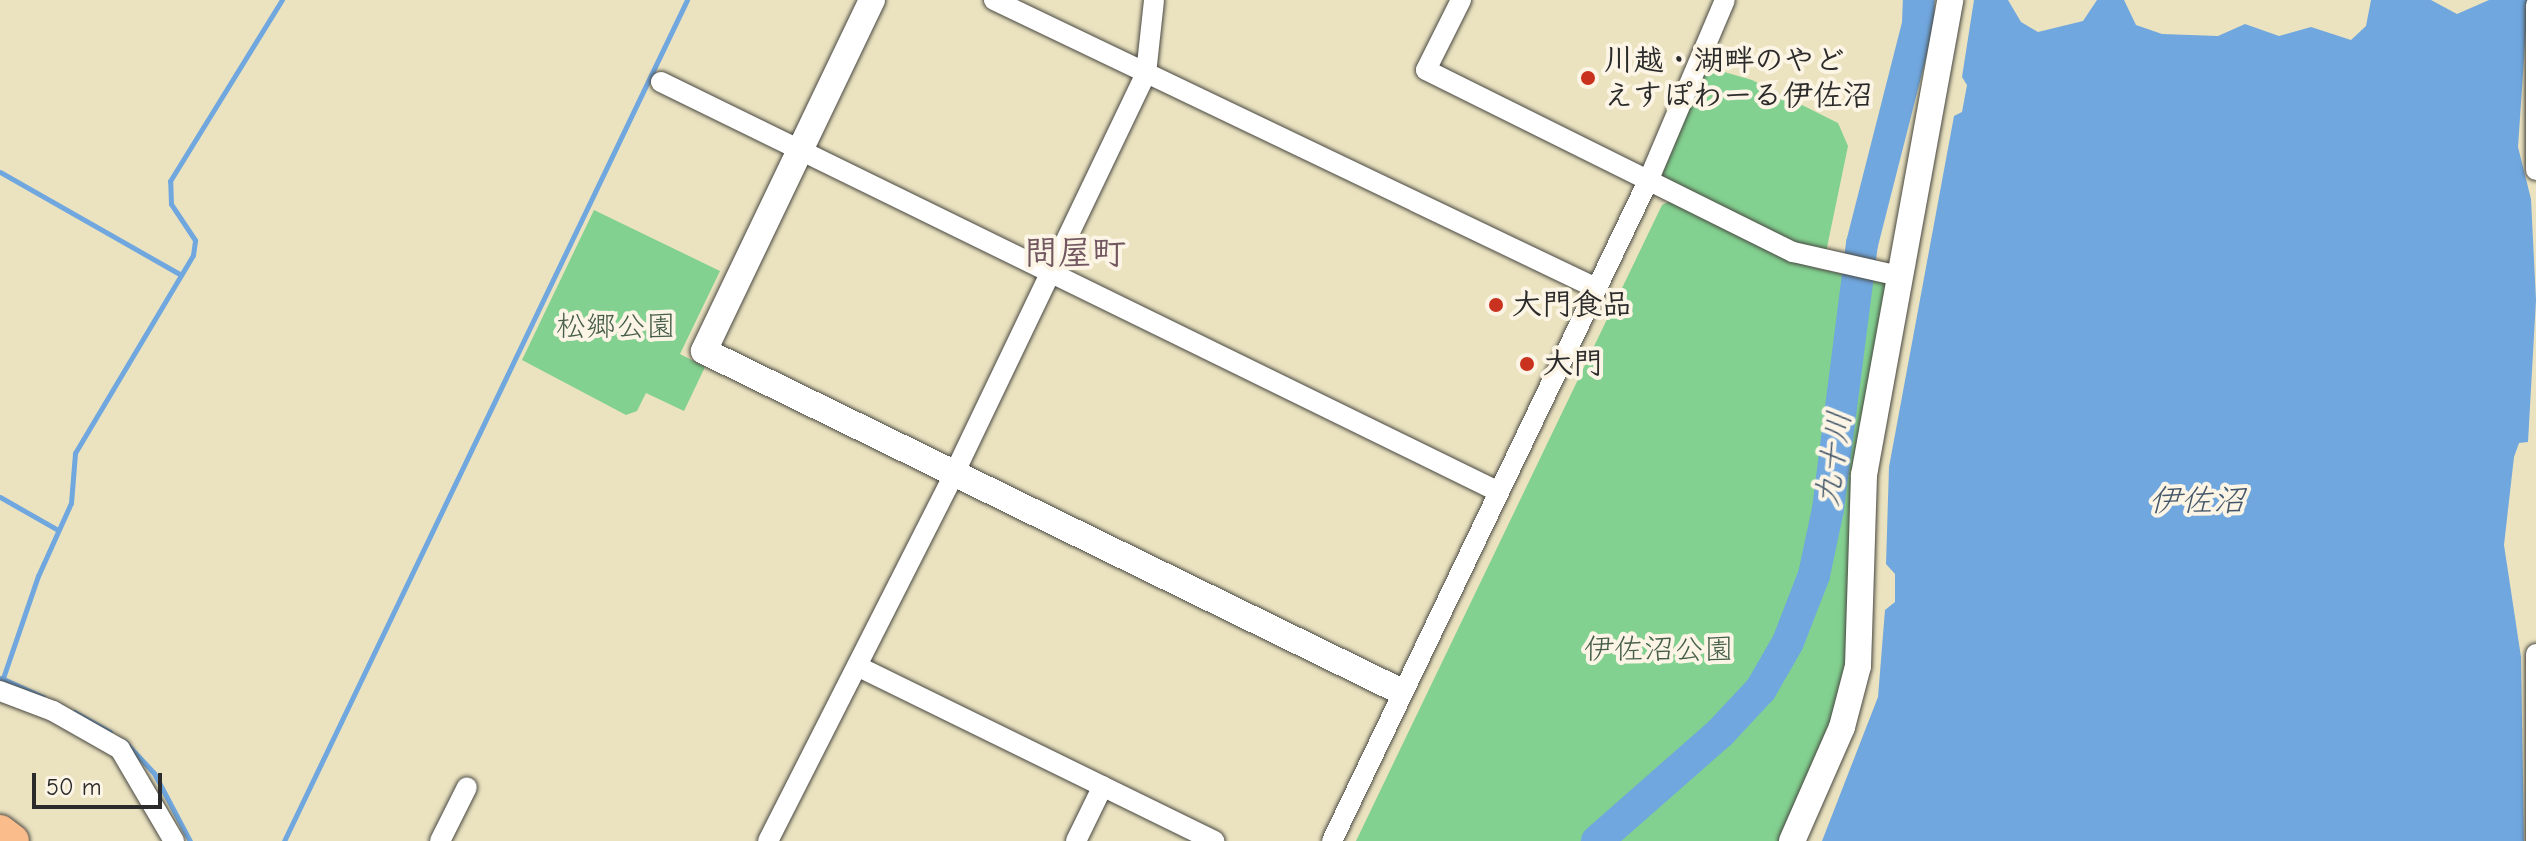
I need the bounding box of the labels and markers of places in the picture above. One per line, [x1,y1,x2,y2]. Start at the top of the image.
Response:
place label: 川越・湖畔のやど えすぽわーる伊佐沼 [1604,43,1874,114]
marker: 川越・湖畔のやど えすぽわーる伊佐沼 [1579,69,1597,87]
place label: 大門食品 [1512,287,1632,323]
marker: 大門食品 [1487,296,1505,314]
place label: 大門 [1543,346,1603,382]
marker: 大門 [1518,355,1536,373]

